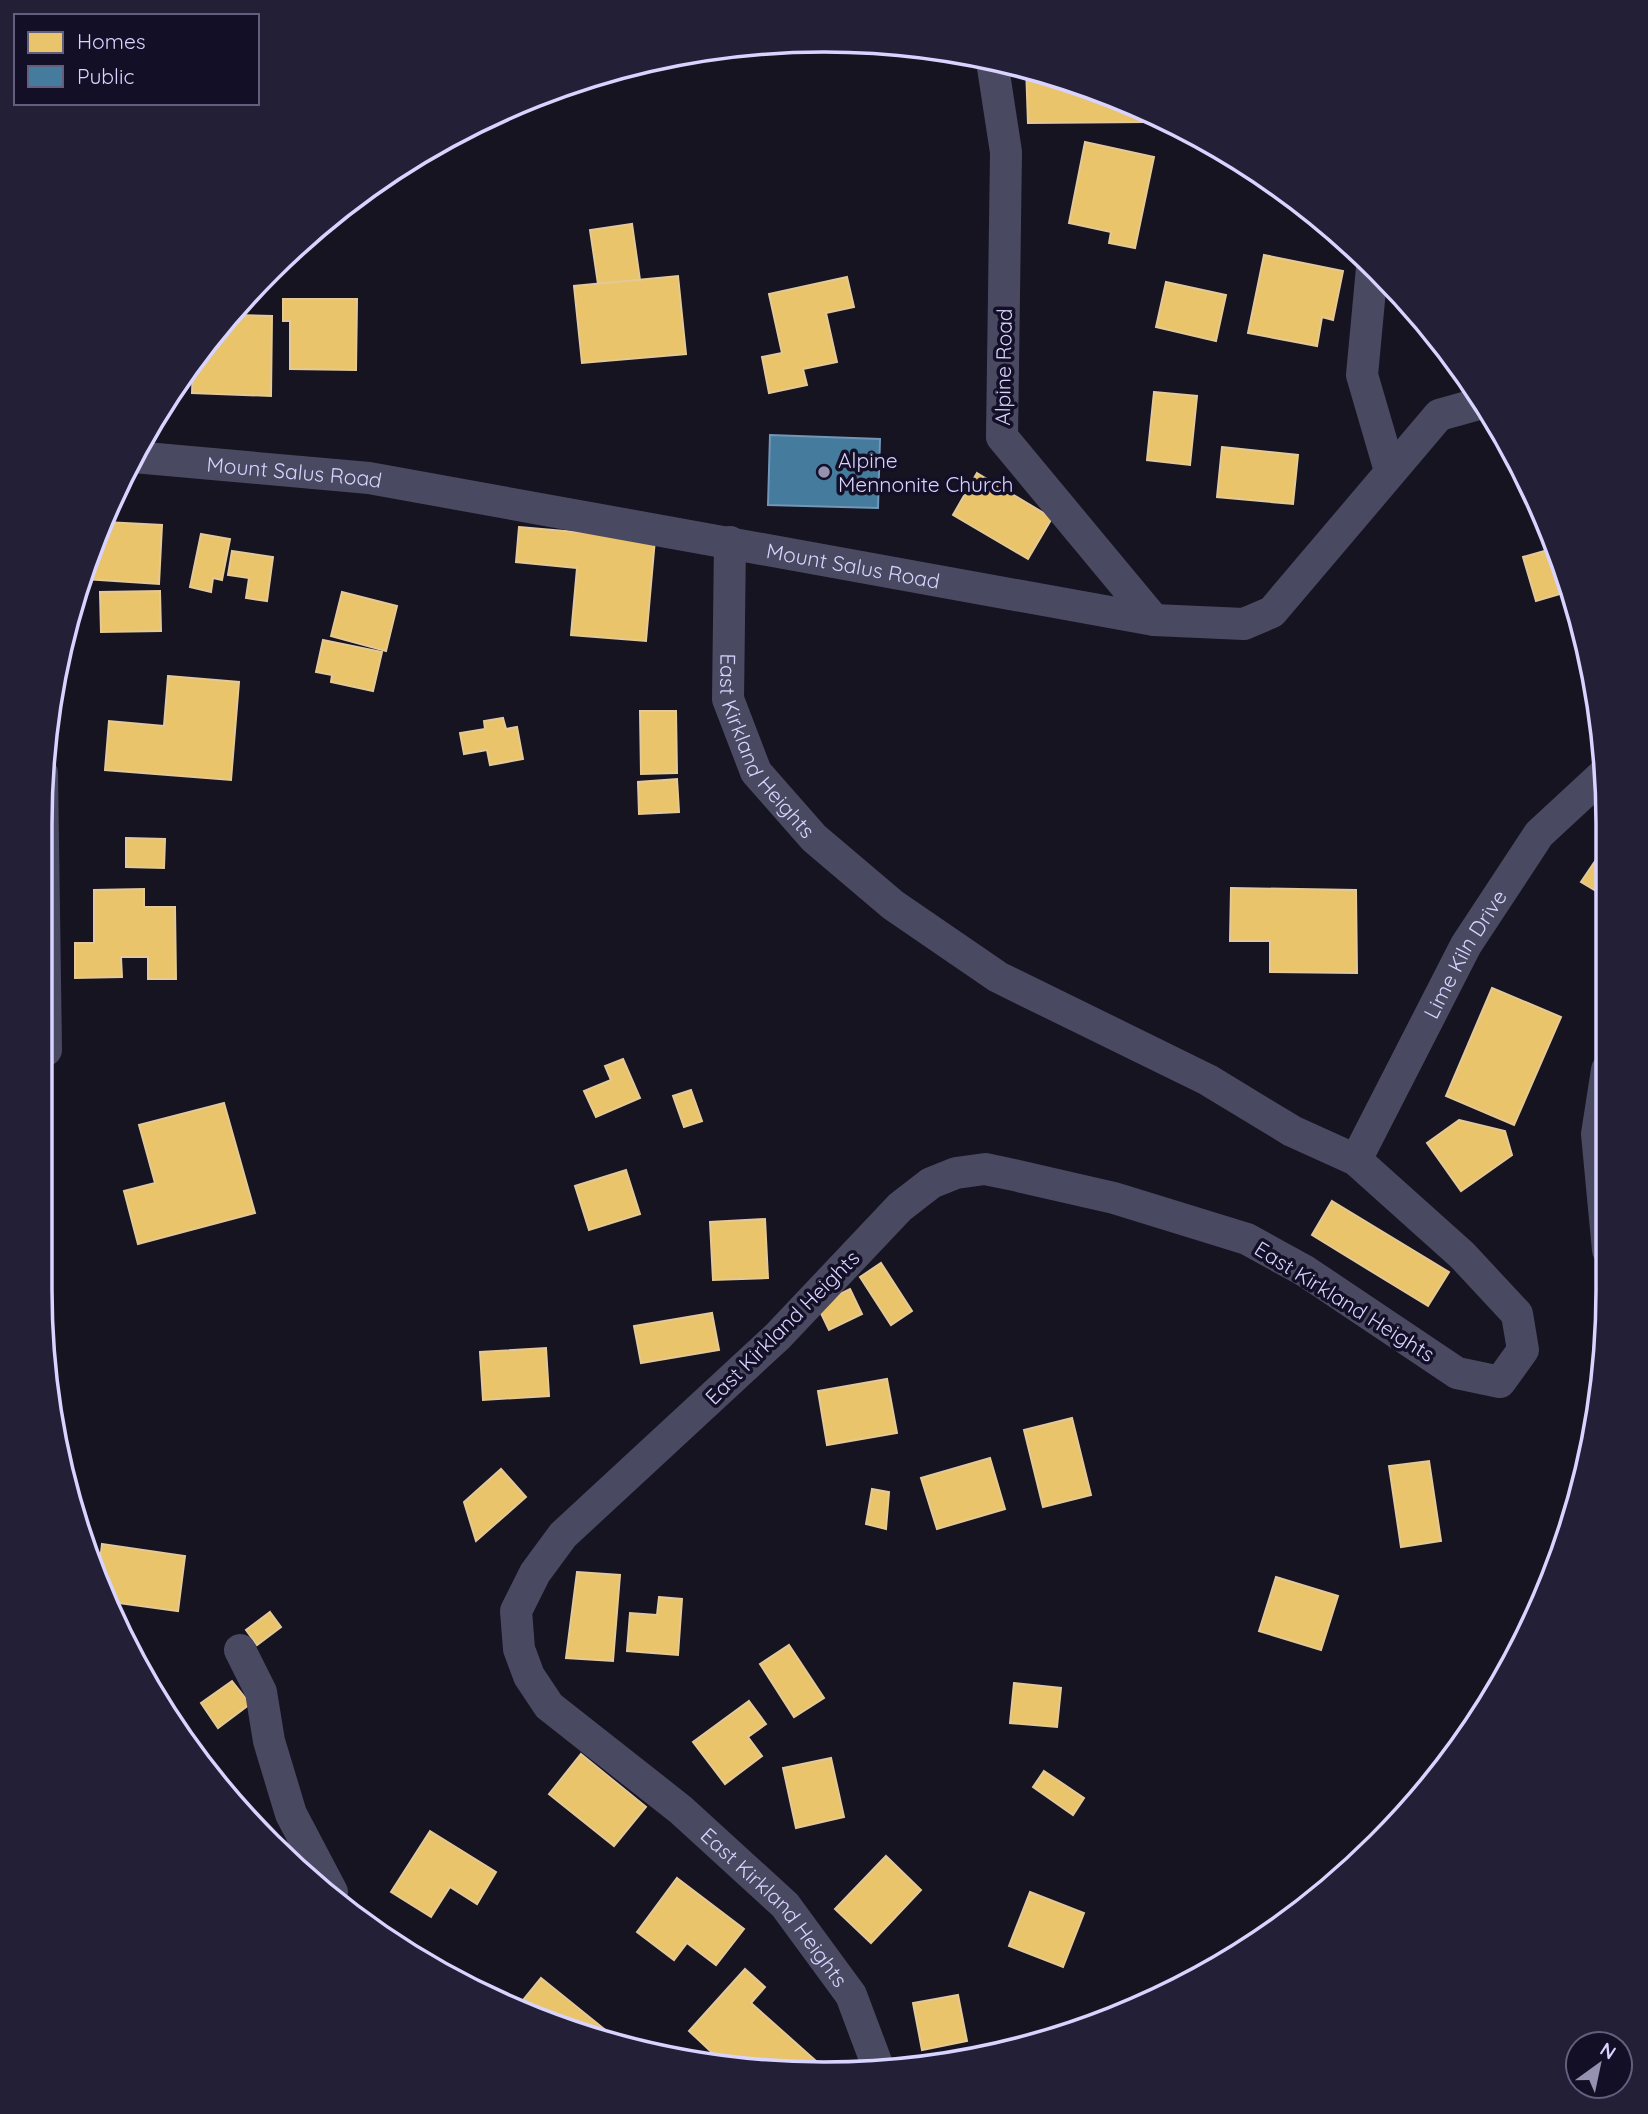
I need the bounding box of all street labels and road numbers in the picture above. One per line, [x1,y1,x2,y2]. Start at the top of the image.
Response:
street label: Alpine Road [989,308,1017,426]
street label: Mount Salus Road [206,451,384,493]
street label: Mount Salus Road [764,537,942,594]
street label: East Kirkland Heights [715,653,821,843]
street label: Lime Kiln Drive [1418,885,1512,1023]
street label: East Kirkland Heights [1250,1235,1440,1367]
street label: East Kirkland Heights [700,1245,864,1409]
street label: East Kirkland Heights [696,1822,854,1992]

